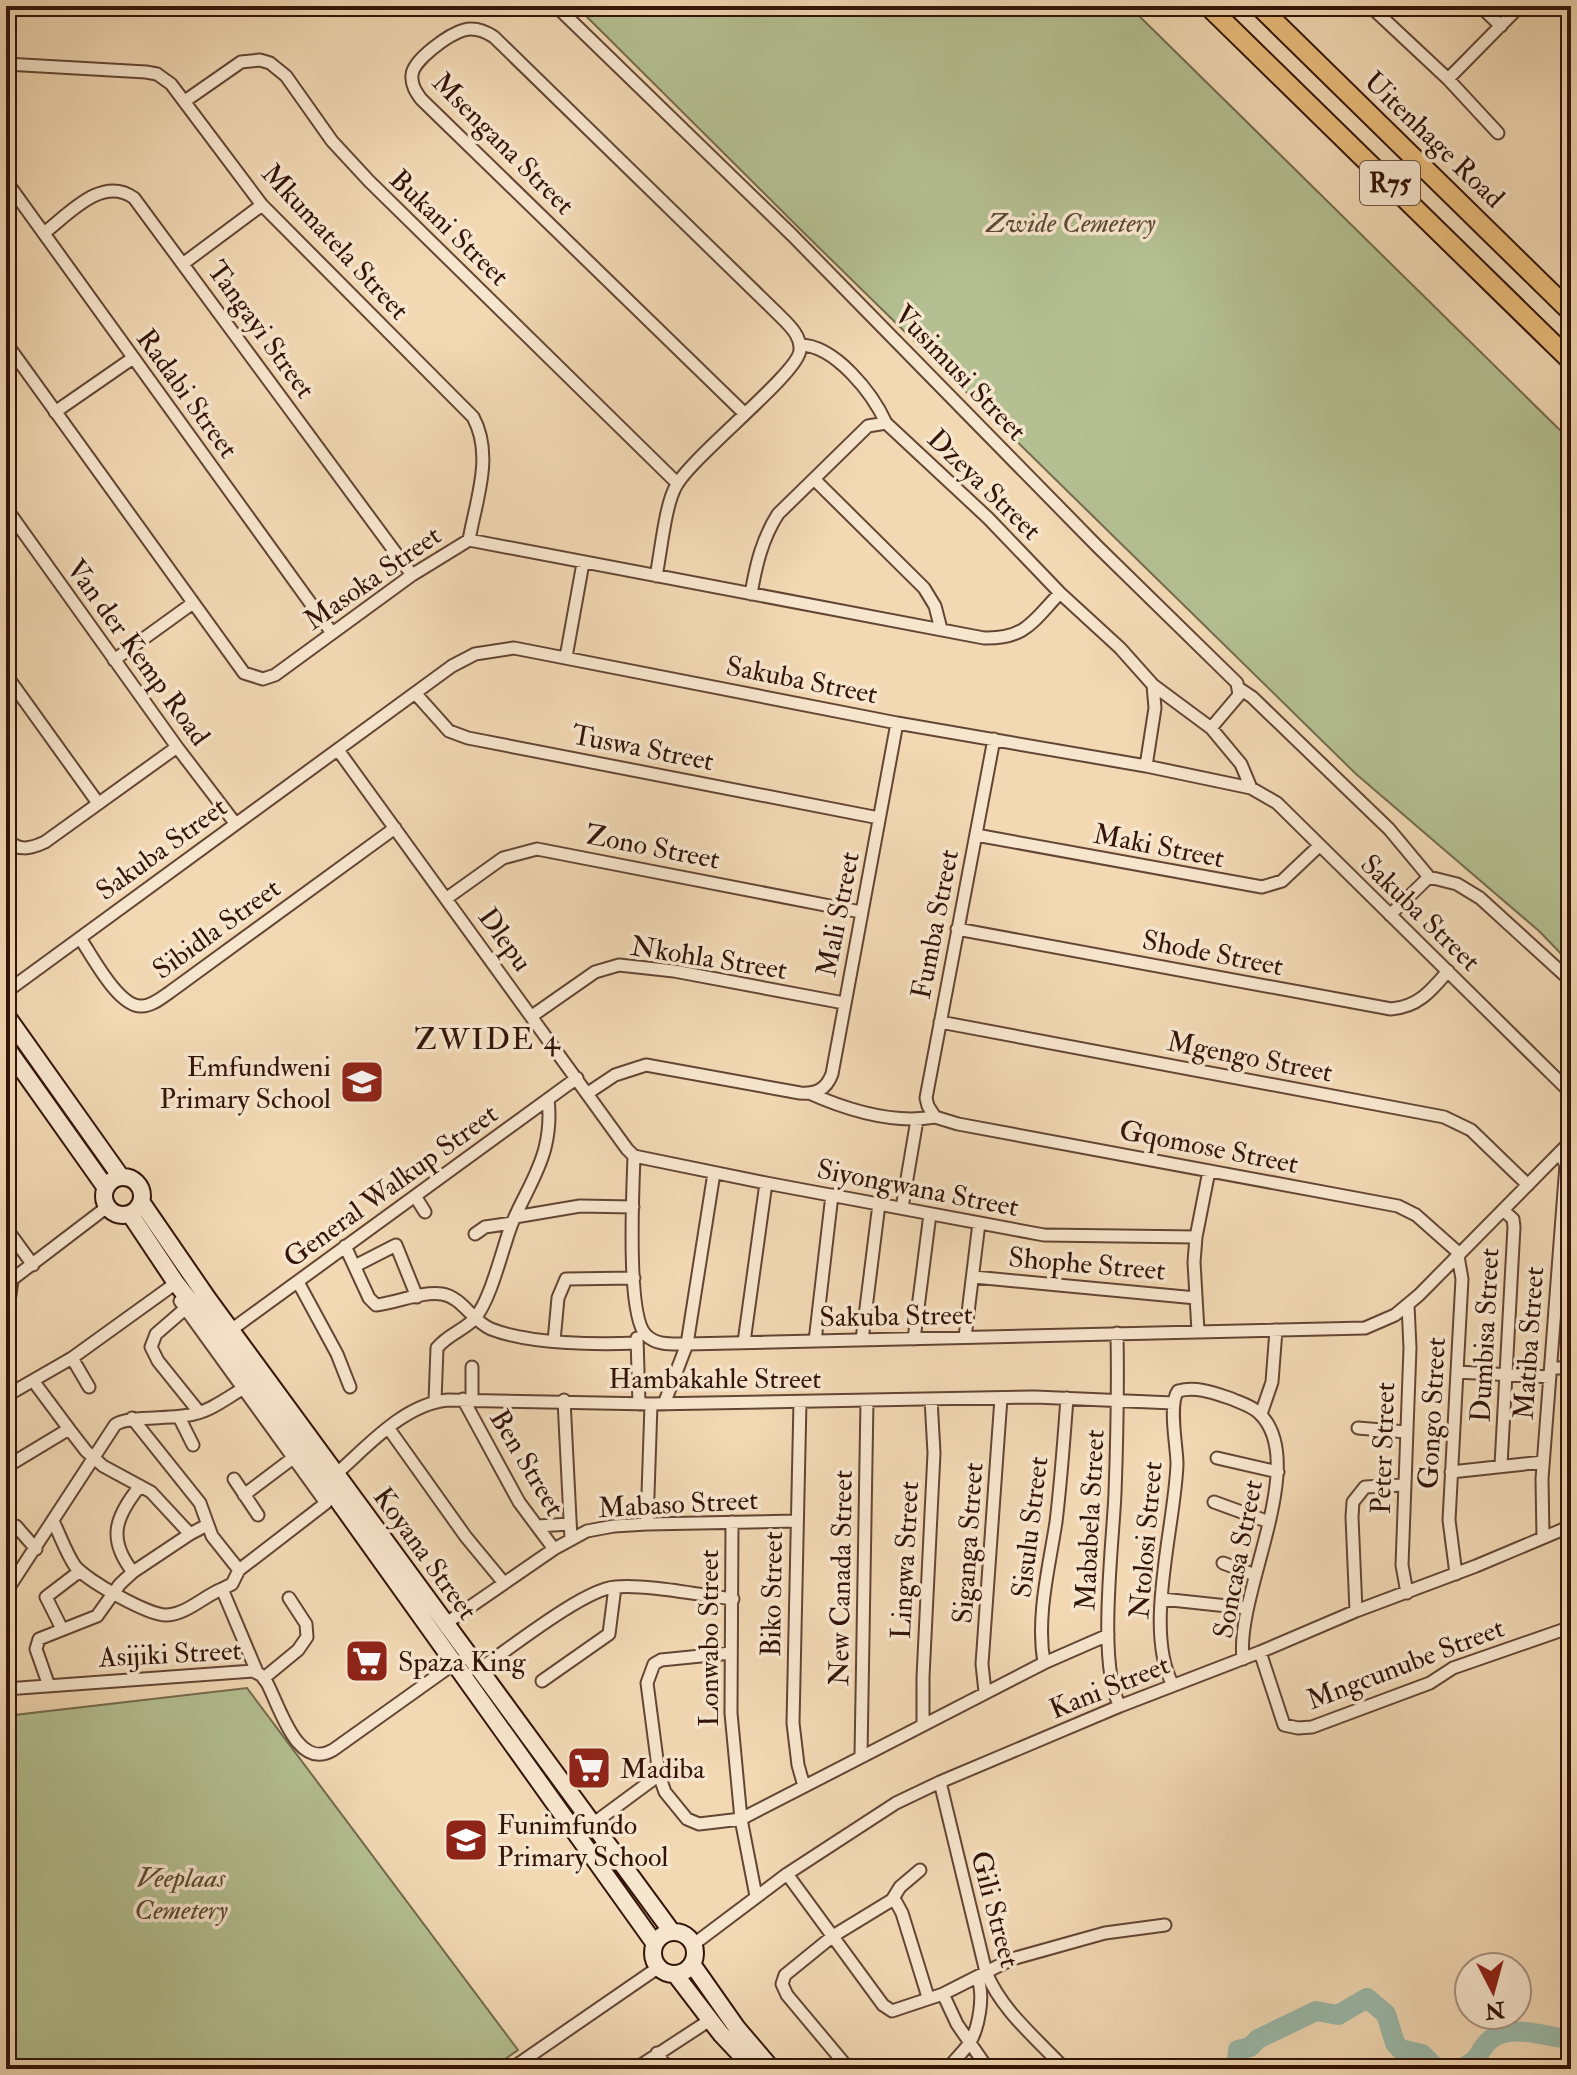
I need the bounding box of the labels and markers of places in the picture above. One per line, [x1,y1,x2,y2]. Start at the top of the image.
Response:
place label: Emfundweni Primary School [160,1050,331,1117]
school or university icon: Emfundweni Primary School [338,1058,386,1106]
supermarket icon: Spaza King [343,1637,391,1685]
place label: Spaza King [398,1645,527,1680]
supermarket icon: Madiba [565,1744,613,1792]
place label: Madiba [620,1752,705,1787]
place label: Funimfundo Primary School [497,1808,668,1875]
school or university icon: Funimfundo Primary School [442,1816,490,1864]

